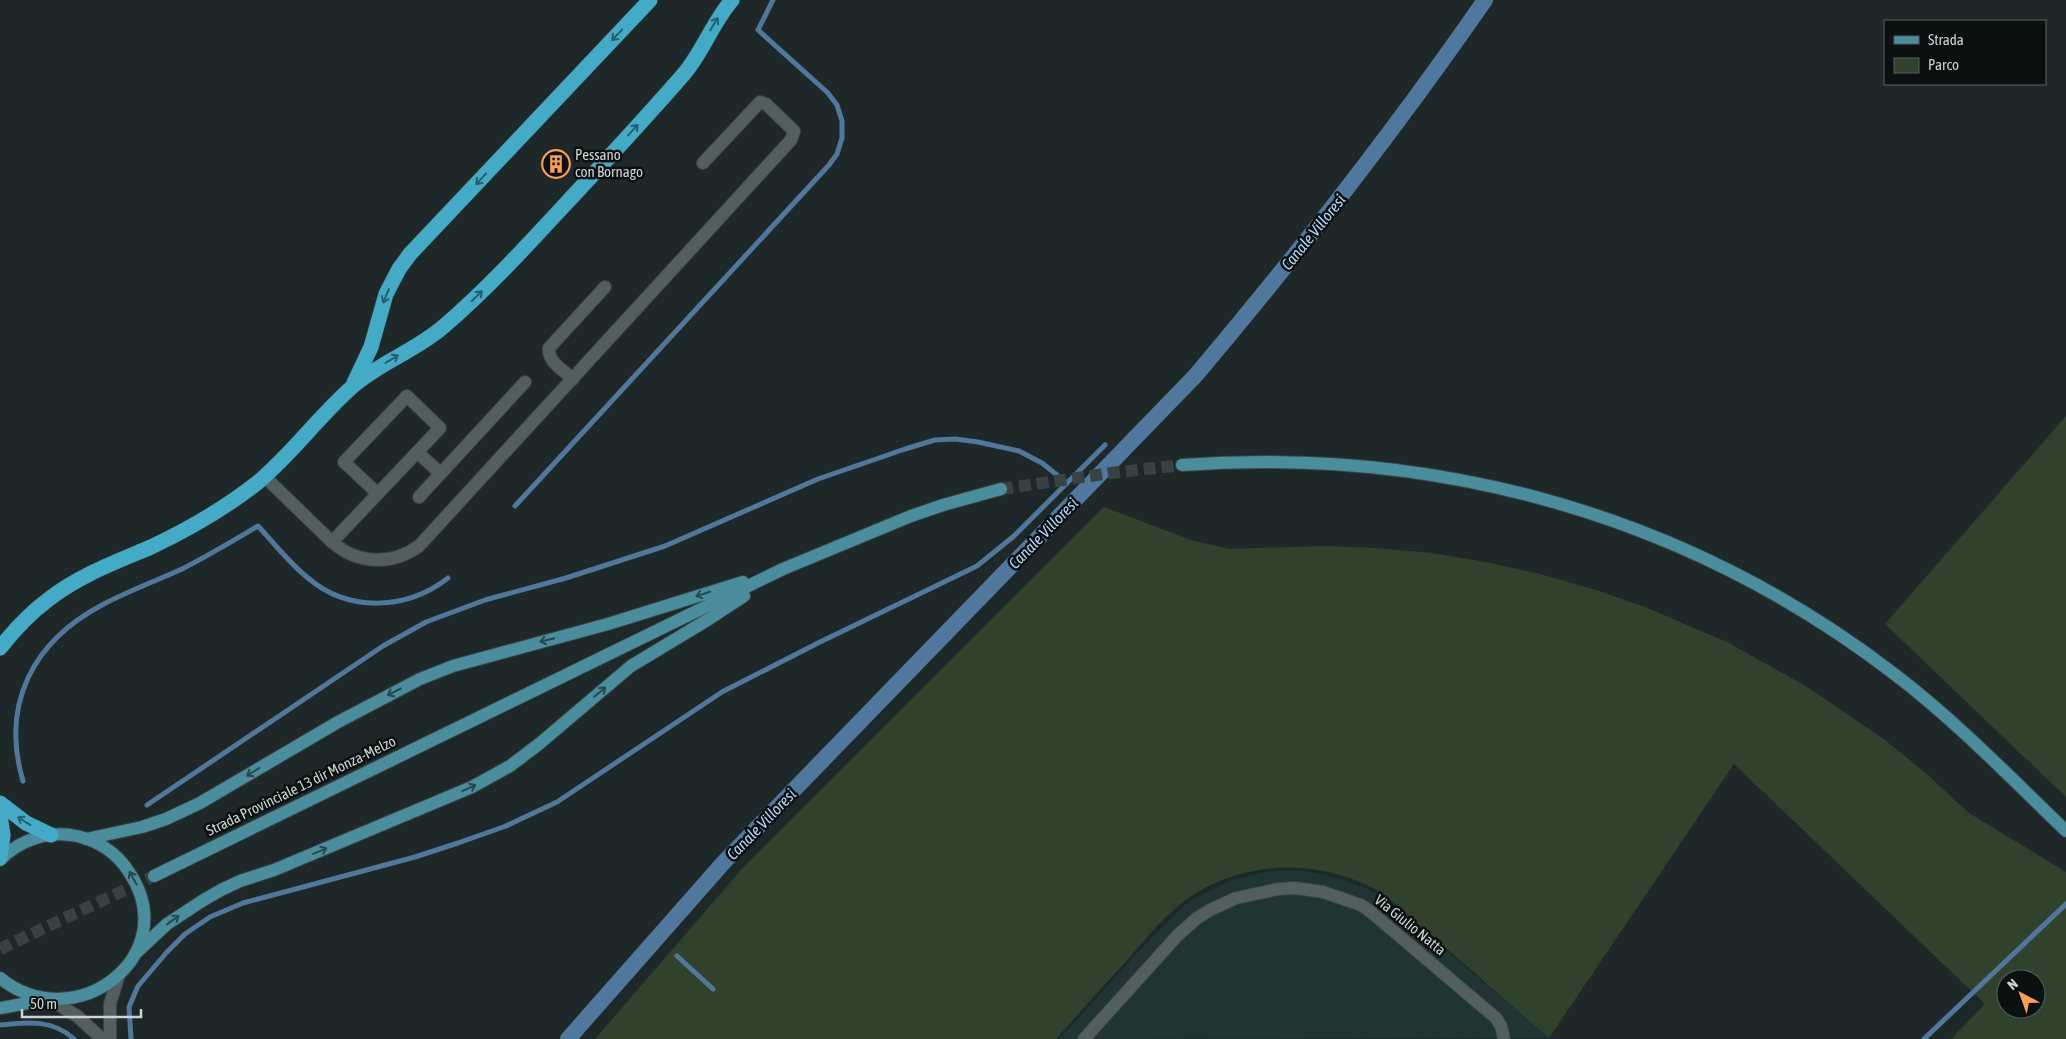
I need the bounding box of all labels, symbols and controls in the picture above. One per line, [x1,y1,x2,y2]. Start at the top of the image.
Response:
one-way arrow [710,18,720,32]
legend [1884,20,2046,85]
one-way arrow [611,29,623,42]
text: Strada [1928,31,1964,48]
text: Parco [1928,56,1959,73]
one-way arrow [628,123,639,136]
place label: Pessano con Bornago [575,146,643,180]
building icon: Pessano con Bornago [541,149,571,179]
one-way arrow [475,172,486,185]
water label: Canale Villoresi [1277,191,1349,273]
one-way arrow [380,288,390,303]
one-way arrow [470,290,483,302]
one-way arrow [385,354,399,364]
water label: Canale Villoresi [1005,494,1081,572]
one-way arrow [696,590,712,600]
one-way arrow [540,636,556,645]
one-way arrow [593,687,606,698]
one-way arrow [387,688,402,697]
street label: Strada Provinciale 13 dir Monza-Melzo [203,732,398,839]
one-way arrow [246,767,260,777]
one-way arrow [461,783,476,792]
water label: Canale Villoresi [723,785,799,863]
one-way arrow [18,816,32,826]
one-way arrow [312,846,327,856]
one-way arrow [127,871,137,885]
street label: Via Giulio Natta [1371,891,1449,958]
one-way arrow [166,915,180,925]
north arrow [1996,969,2046,1019]
text: N [2004,975,2021,993]
scale bar [22,986,141,1018]
text: 50 m [30,995,57,1012]

